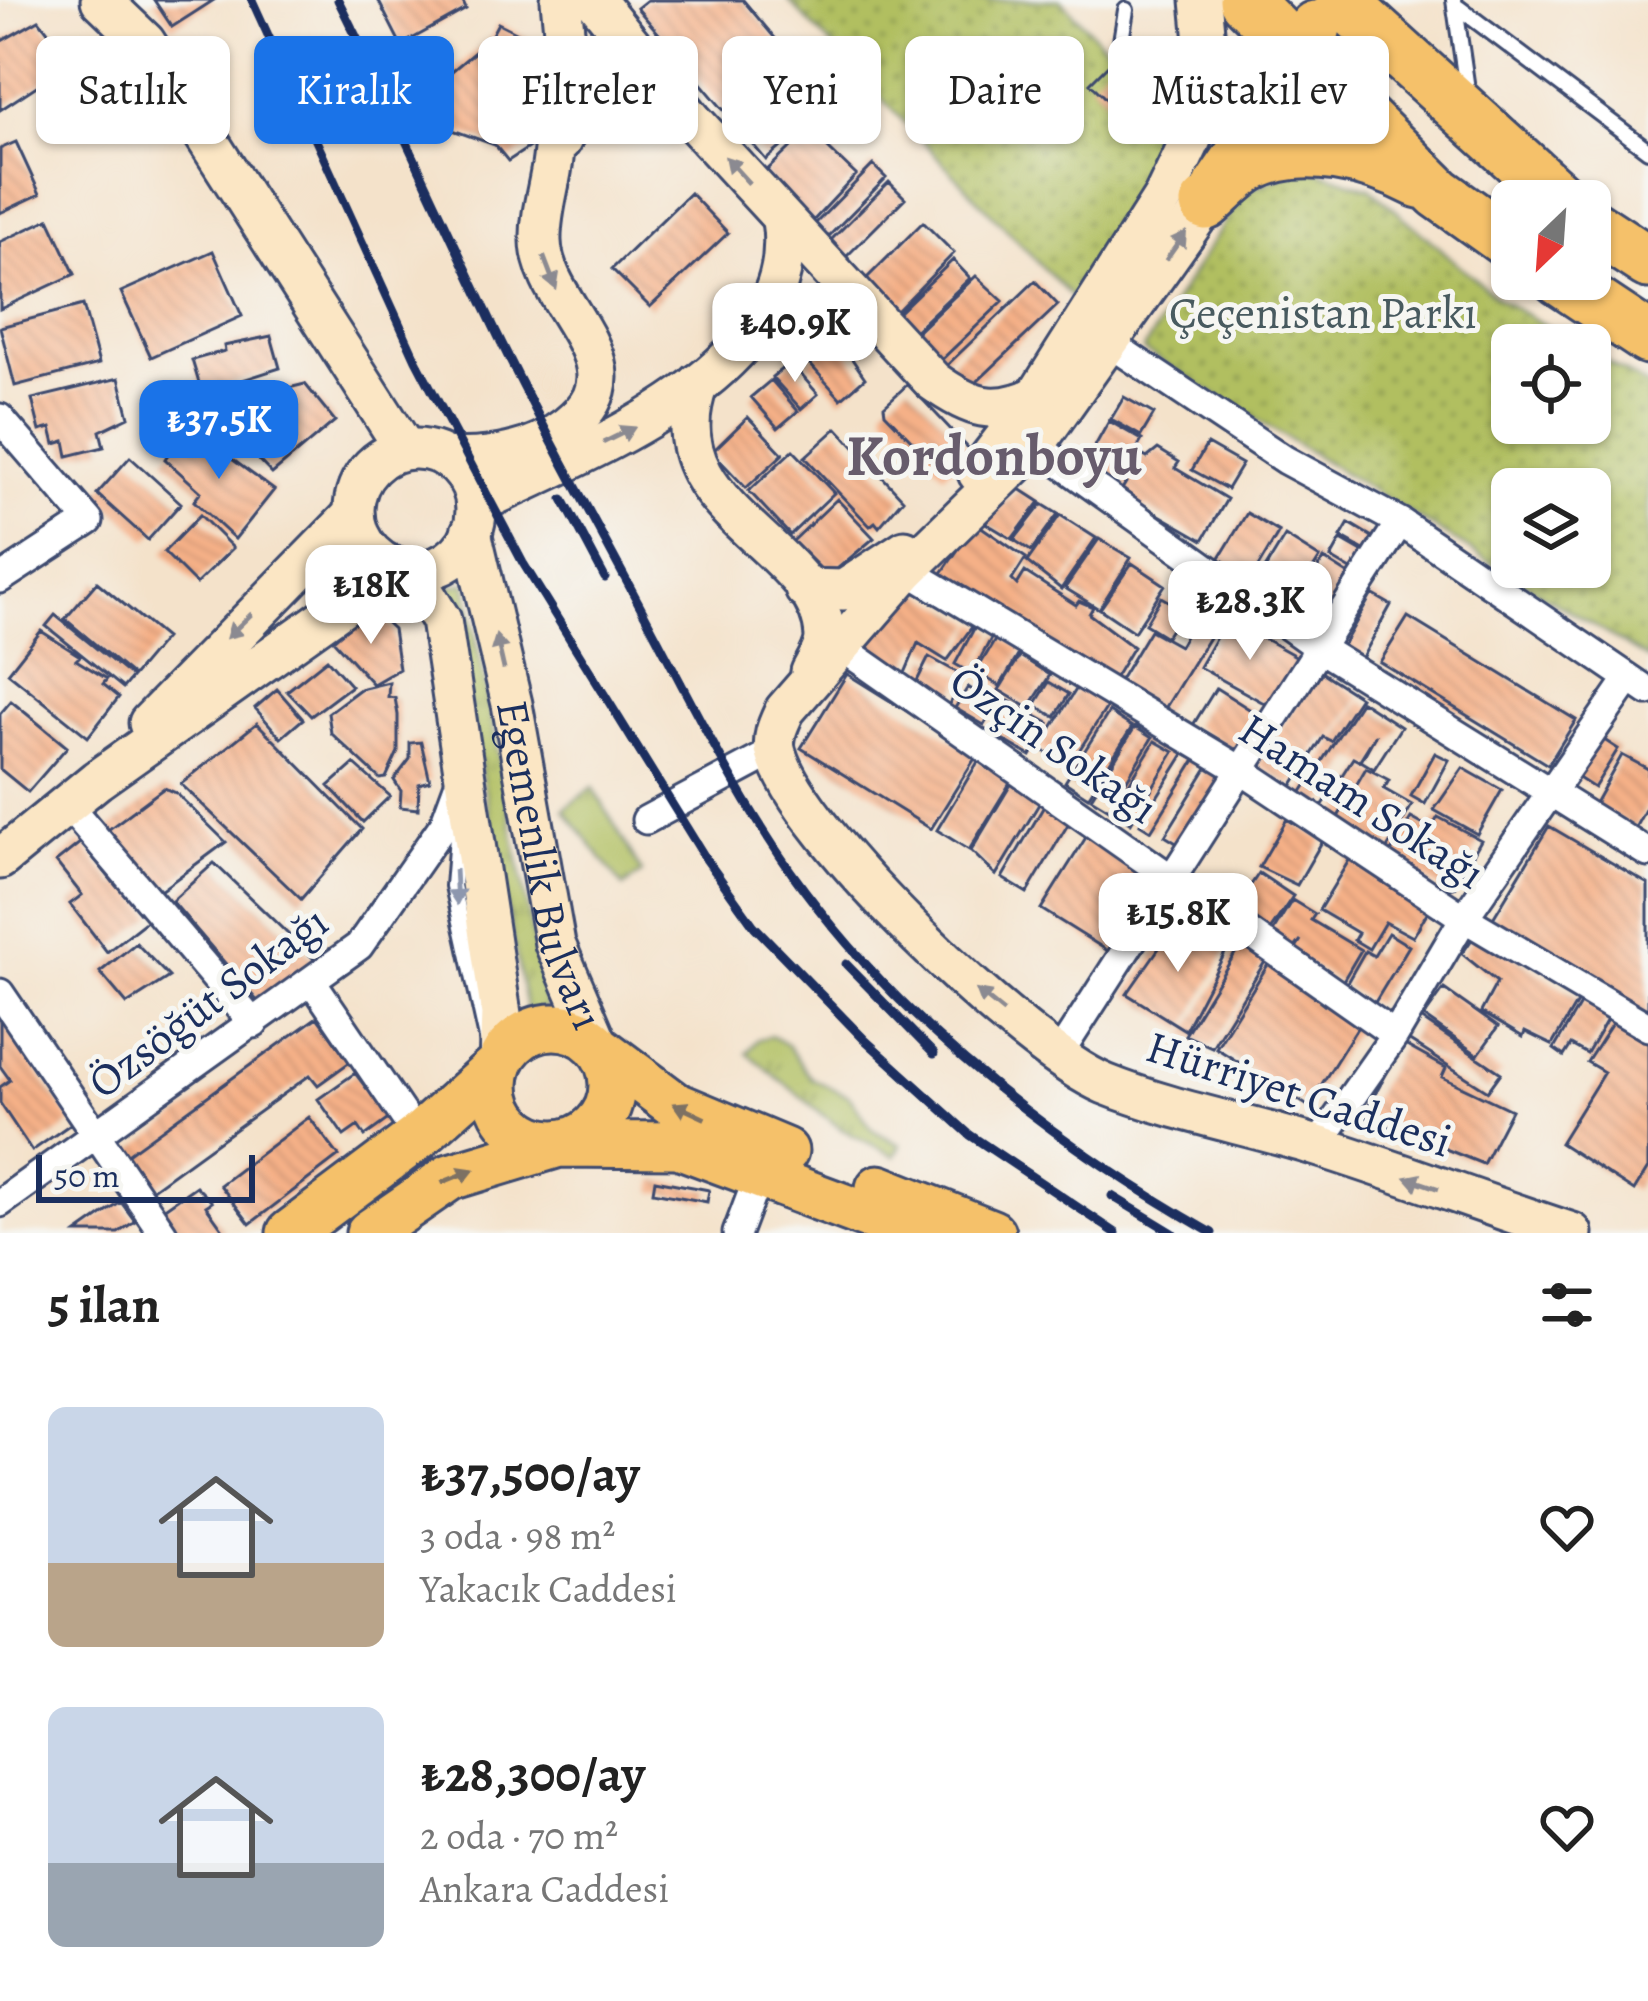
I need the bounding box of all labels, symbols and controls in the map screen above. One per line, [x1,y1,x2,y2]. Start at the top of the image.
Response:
chip: Satılık [36,36,230,144]
chip: Kiralık [254,36,454,144]
chip: Filtreler [478,36,698,144]
chip: Yeni [722,36,881,144]
chip: Daire [905,36,1084,144]
chip: Müstakil ev [1108,36,1389,144]
one-way arrow [724,155,751,184]
north arrow [1491,180,1611,300]
map controls [1491,180,1611,588]
one-way arrow [1164,230,1187,262]
one-way arrow [541,256,560,292]
park label: Çeçenistan Parkı [1169,282,1477,344]
pin: ₺40.9K [697,283,893,385]
text: ₺40.9K [739,295,851,348]
button: locate [1491,324,1611,444]
pin: ₺37.5K [121,380,317,482]
text: ₺37.5K [166,392,272,445]
district label: Kordonboyu [846,417,1143,495]
one-way arrow [602,425,637,445]
button: layers [1491,468,1611,588]
pin: ₺18K [300,545,442,647]
text: ₺18K [332,557,410,610]
pin: ₺28.3K [1152,561,1348,663]
text: ₺28.3K [1195,573,1305,626]
one-way arrow [225,612,253,640]
one-way arrow [489,633,508,670]
street label: Özçin Sokağı [938,650,1170,838]
street label: Egemenlik Bulvarı [481,695,619,1039]
street label: Hamam Sokağı [1227,698,1497,904]
one-way arrow [446,869,465,907]
pin: ₺15.8K [1080,873,1276,975]
text: ₺15.8K [1126,885,1230,938]
street label: Özsöğüt Sokağı [75,891,341,1113]
one-way arrow [974,988,1005,1014]
street label: Hürriyet Caddesi [1139,1016,1459,1172]
one-way arrow [671,1101,706,1121]
scale bar [36,1149,255,1202]
text: 50 m [54,1153,120,1198]
one-way arrow [440,1166,476,1185]
one-way arrow [1403,1172,1439,1191]
text: 5 ilan [48,1270,160,1340]
icon: filters [1534,1272,1600,1338]
text: ₺37,500/ay [420,1439,640,1509]
icon: home [144,1455,288,1599]
icon: heart [1534,1494,1600,1560]
text: 3 oda · 98 m² [420,1509,615,1562]
text: Yakacık Caddesi [420,1562,677,1615]
text: ₺28,300/ay [420,1739,645,1809]
icon: home [144,1755,288,1899]
icon: heart [1534,1794,1600,1860]
text: 2 oda · 70 m² [420,1809,618,1862]
text: Ankara Caddesi [420,1862,669,1915]

